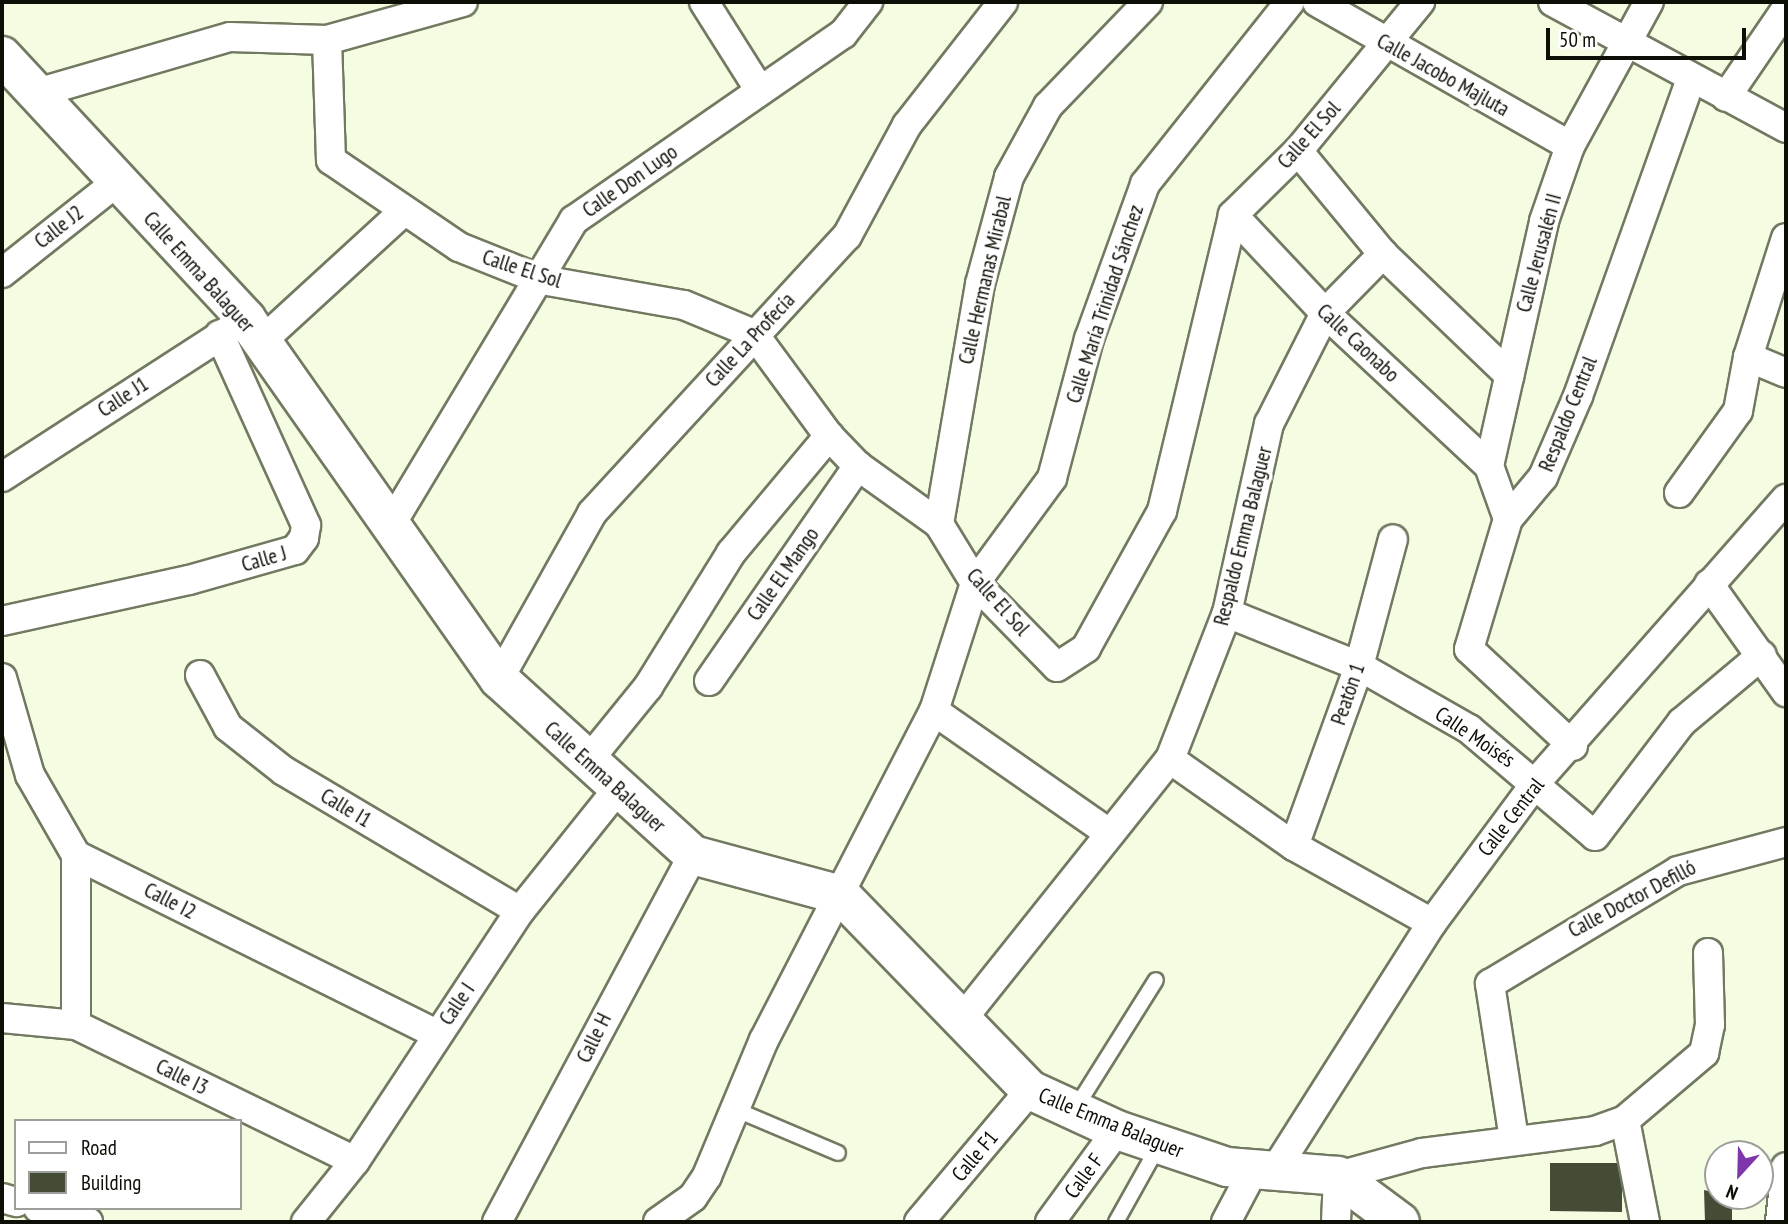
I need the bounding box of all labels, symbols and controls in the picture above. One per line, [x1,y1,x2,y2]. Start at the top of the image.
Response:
scale bar [1550,14,1750,58]
text: 50 m [1559,26,1596,53]
street label: Calle Jacobo Majluta [1372,28,1514,122]
street label: Calle El Sol [1272,96,1346,174]
street label: Calle Don Lugo [578,139,682,223]
street label: Calle Jerusalén II [1511,191,1567,315]
street label: Calle Hermanas Mirabal [953,193,1017,367]
street label: Calle J2 [30,200,88,254]
street label: Calle María Trinidad Sánchez [1061,201,1149,407]
street label: Calle Emma Balaguer [138,206,260,338]
street label: Calle El Sol [479,244,565,294]
street label: Calle La Profecía [700,288,800,392]
street label: Calle Caonabo [1312,299,1404,387]
street label: Respaldo Central [1534,353,1602,475]
street label: Calle J1 [93,371,153,423]
street label: Respaldo Emma Balaguer [1209,444,1277,628]
street label: Calle El Mango [742,522,824,626]
street label: Calle J [239,541,289,577]
street label: Calle El Sol [961,563,1035,641]
street label: Peatón 1 [1326,660,1370,728]
street label: Calle Moisés [1430,701,1520,773]
street label: Calle Emma Balaguer [539,716,671,838]
street label: Calle Central [1473,773,1549,861]
street label: Calle I1 [316,783,376,833]
street label: Calle Doctor Defilló [1564,855,1700,943]
street label: Calle I2 [140,877,200,925]
street label: Calle I [434,978,480,1030]
street label: Calle H [571,1009,617,1067]
street label: Calle I3 [152,1054,212,1100]
street label: Calle Emma Balaguer [1035,1082,1187,1164]
legend [14,1119,242,1210]
street label: Calle F1 [946,1125,1004,1187]
text: Road [81,1134,117,1161]
north arrow [1704,1140,1774,1210]
street label: Calle F [1059,1149,1109,1203]
text: Building [81,1169,141,1196]
text: N [1723,1180,1741,1206]

